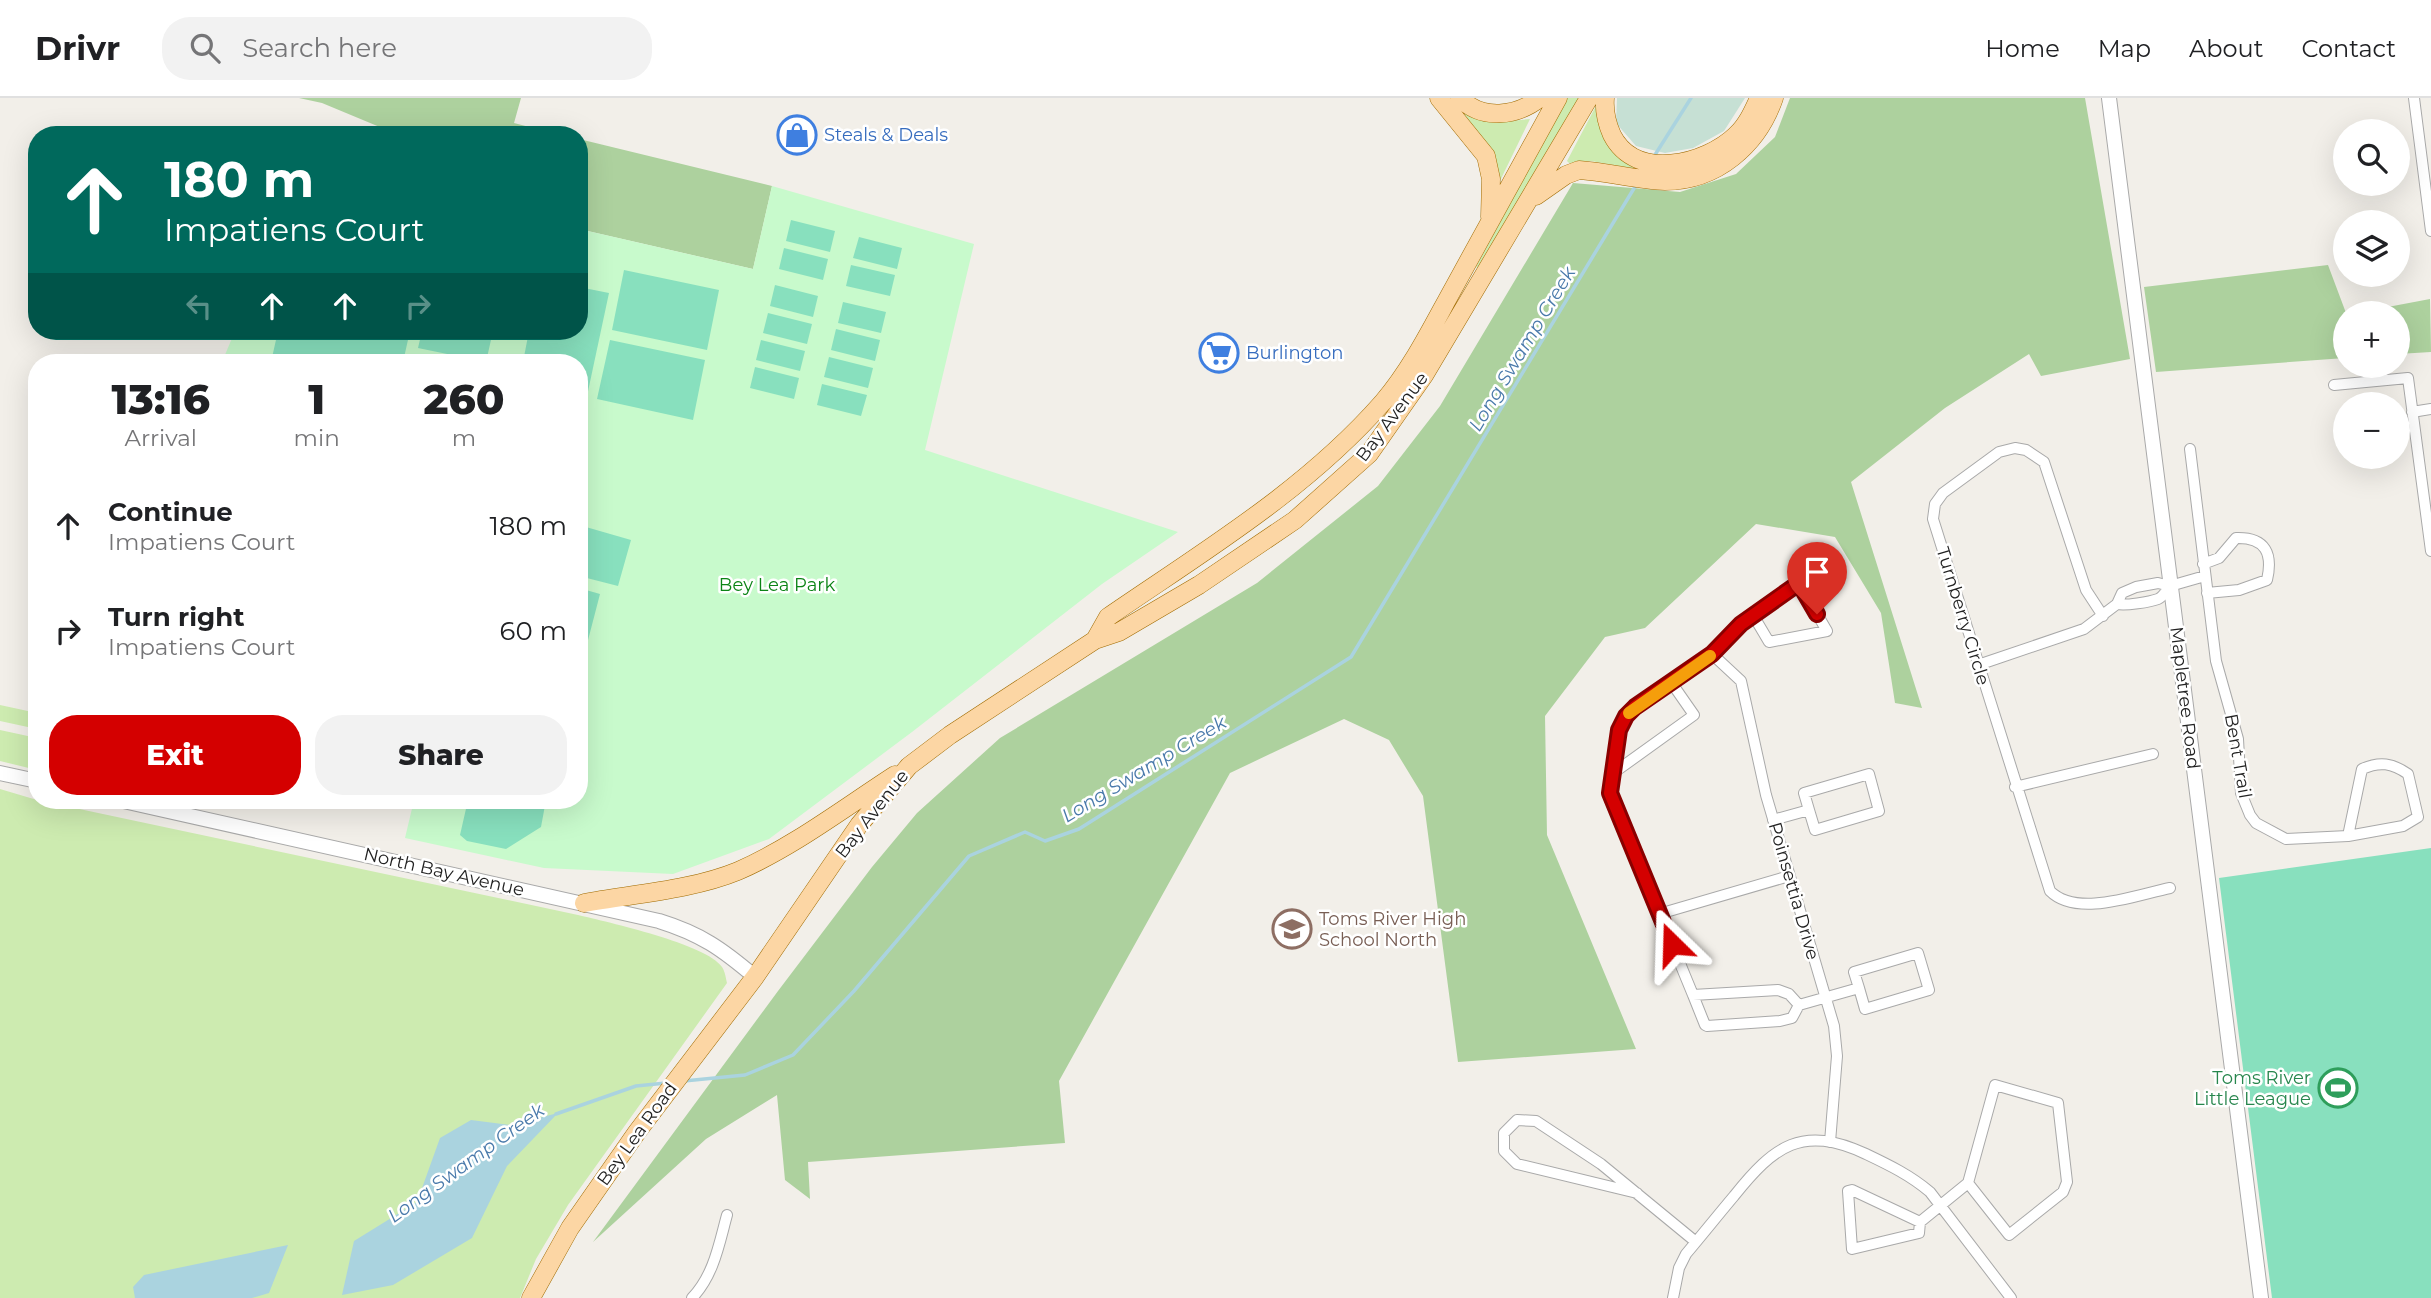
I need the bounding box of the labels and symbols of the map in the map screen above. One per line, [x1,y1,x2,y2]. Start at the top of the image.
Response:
shop icon: Steals & Deals [776,114,818,156]
place label: Steals & Deals [824,124,948,146]
water label: Long Swamp Creek [1464,262,1581,435]
supermarket icon: Burlington [1198,332,1240,374]
place label: Burlington [1246,342,1343,364]
street label: Bay Avenue [1351,368,1433,466]
pin [1787,542,1847,614]
street label: Turnberry Circle [1932,544,1995,688]
park label: Bey Lea Park [719,574,835,596]
street label: Mapletree Road [2165,625,2205,771]
water label: Long Swamp Creek [1058,710,1231,827]
street label: Bent Trail [2220,712,2256,800]
street label: Bay Avenue [831,765,913,863]
street label: Poinsettia Drive [1764,820,1824,963]
street label: North Bay Avenue [362,843,526,901]
position arrow [1635,907,1709,981]
school or university icon: Toms River High School North [1271,908,1313,950]
place label: Toms River High School North [1319,908,1466,951]
place label: Toms River Little League [2194,1067,2311,1110]
sports icon: Toms River Little League [2317,1067,2359,1109]
street label: Bey Lea Road [592,1078,682,1190]
water label: Long Swamp Creek [383,1098,549,1228]

